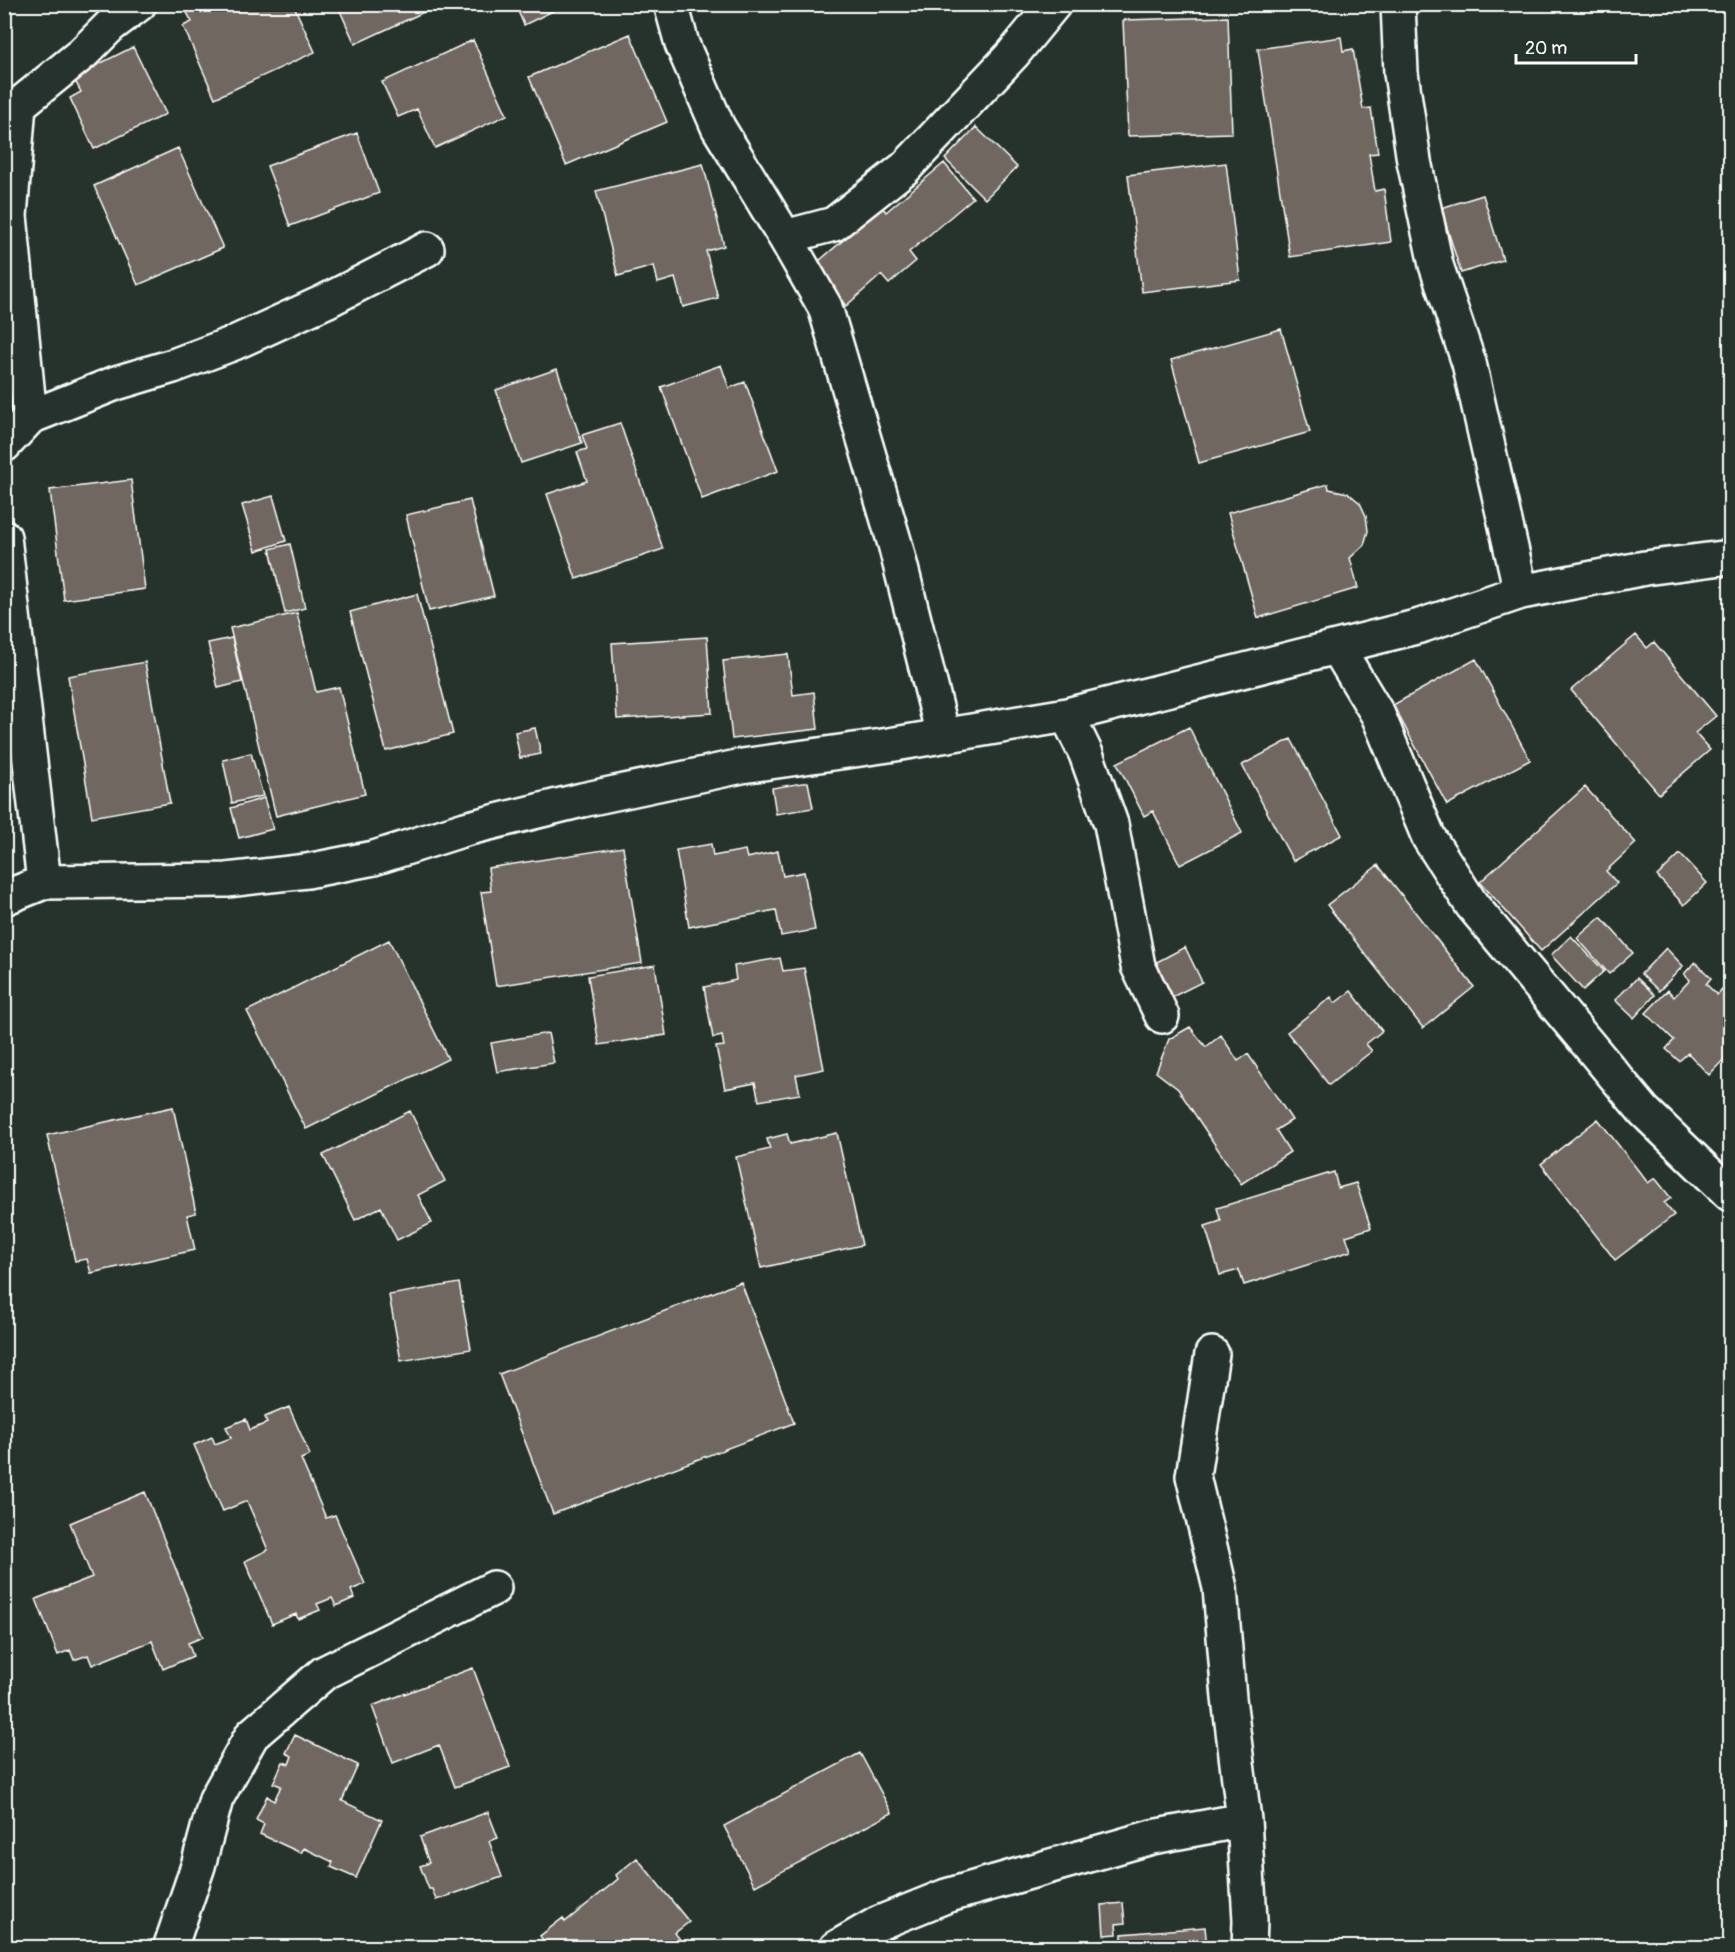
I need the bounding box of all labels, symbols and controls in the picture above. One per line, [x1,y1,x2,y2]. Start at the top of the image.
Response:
scale bar [1516,27,1636,65]
text: 20 m [1525,37,1567,60]

